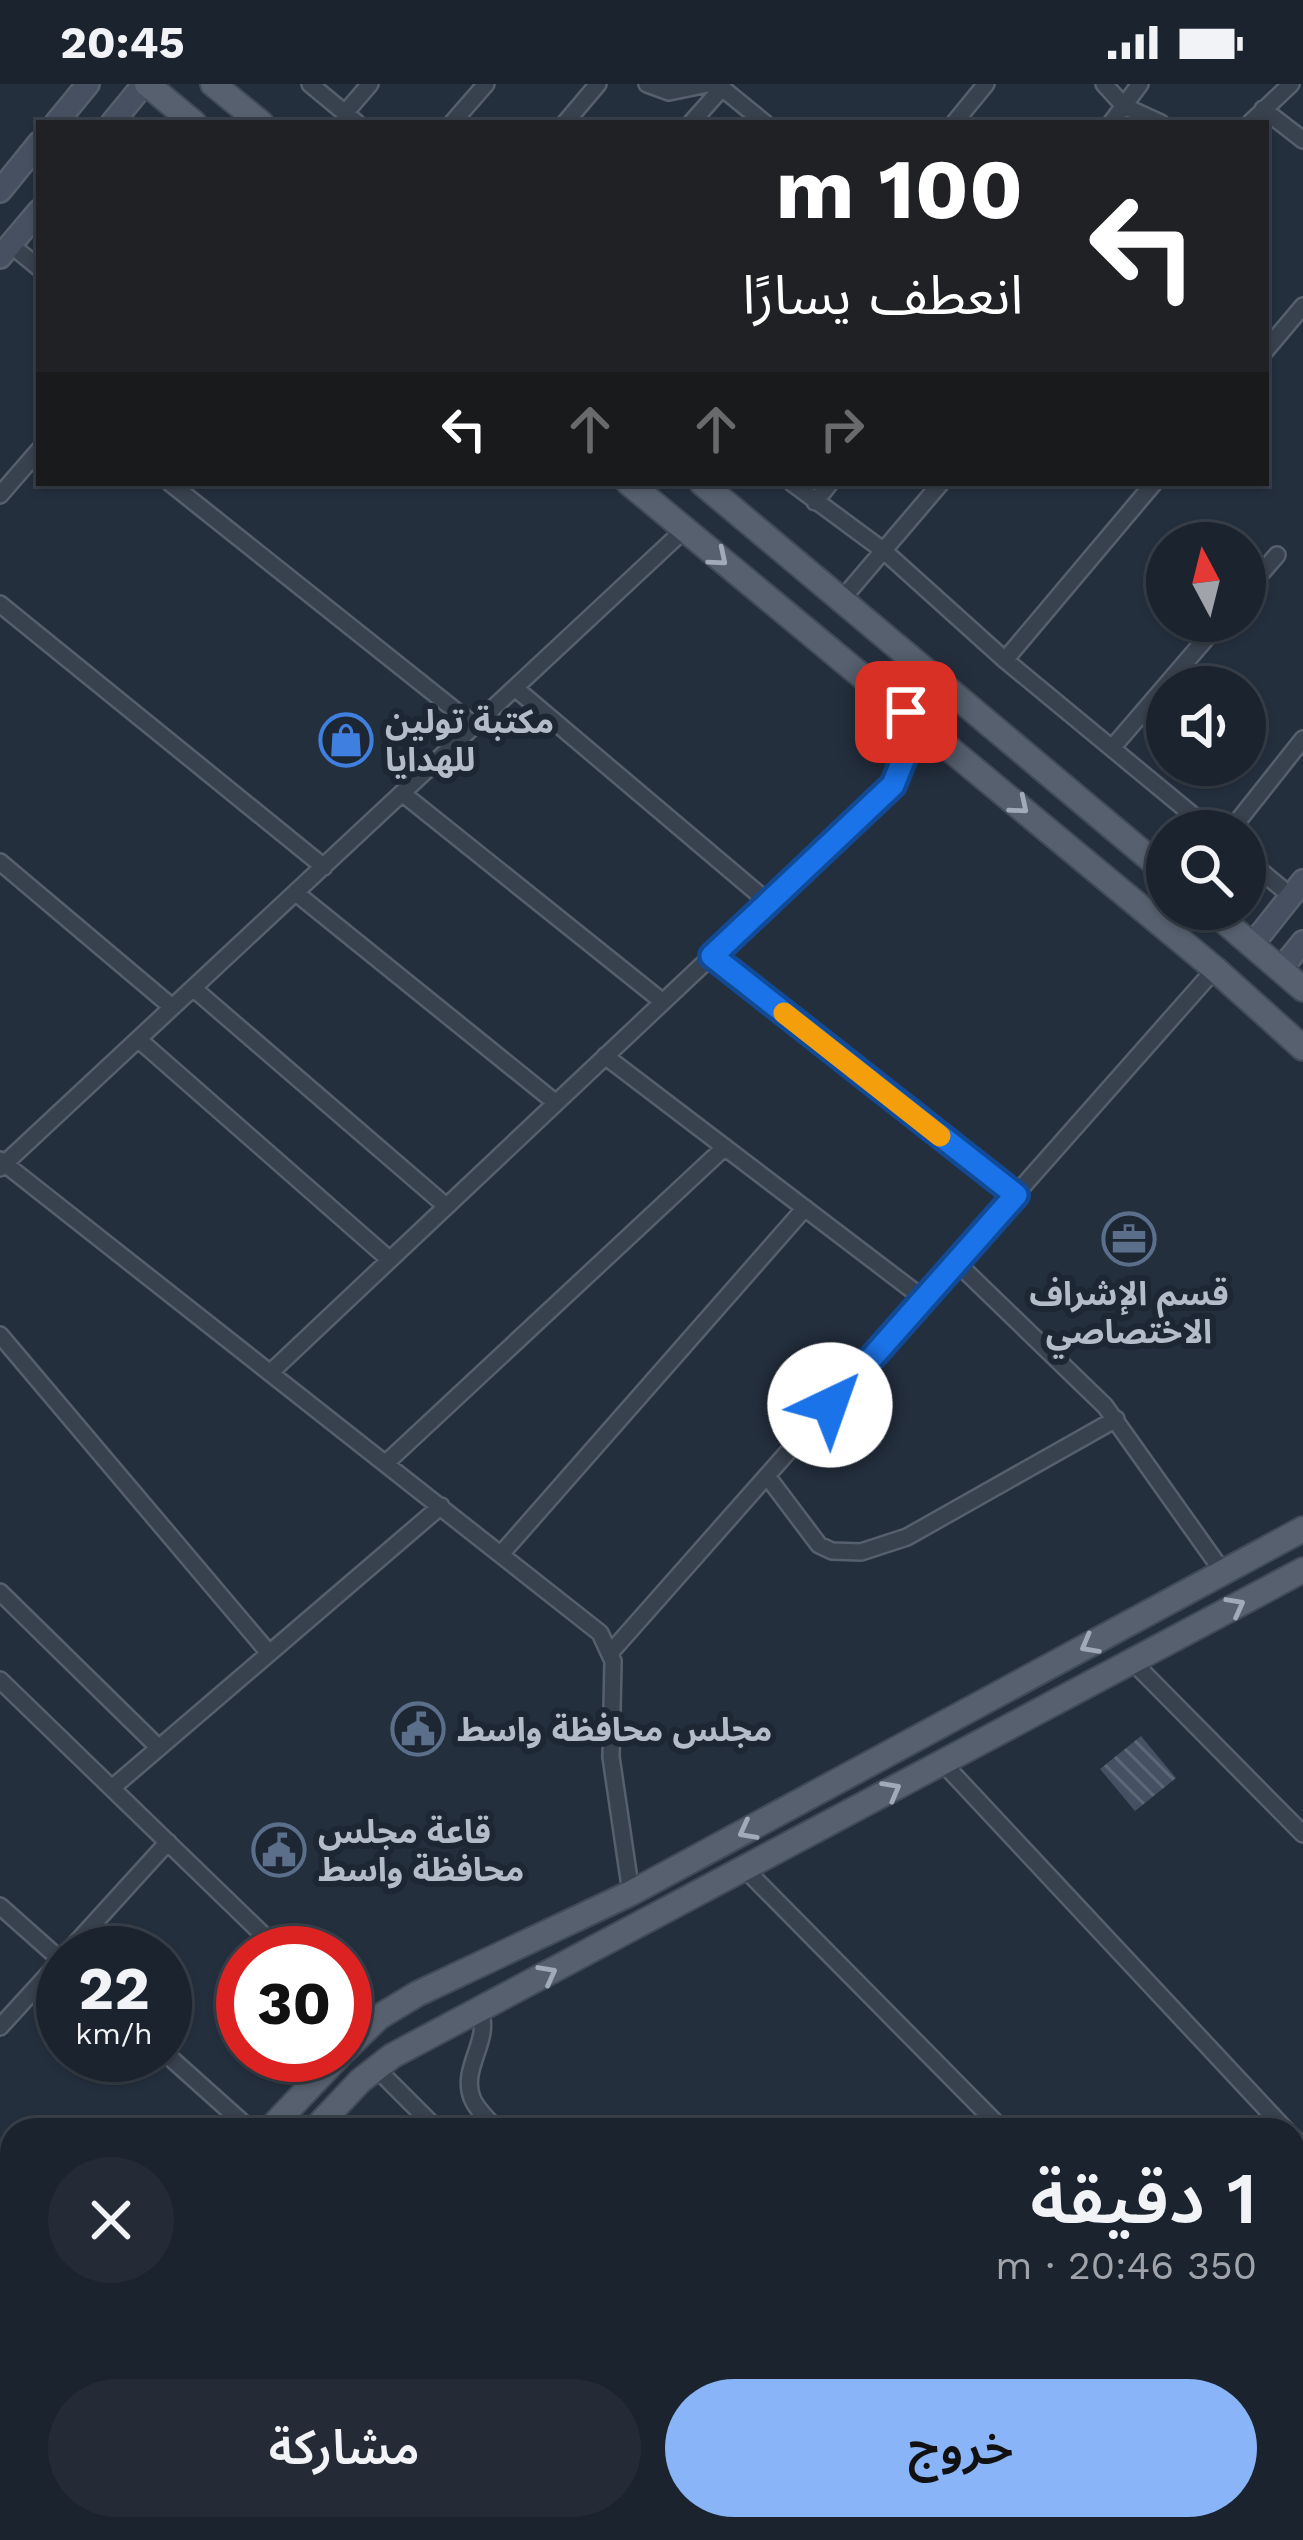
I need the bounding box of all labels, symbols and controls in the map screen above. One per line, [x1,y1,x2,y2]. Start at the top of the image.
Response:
text: 20:45 [60,16,185,69]
text: 100 m [776,140,1023,238]
icon: left [1065,168,1221,324]
text: انعطف يسارًا [742,264,1023,327]
icon: left [431,396,497,462]
icon: ahead [557,396,623,462]
icon: ahead [683,396,749,462]
icon: right [809,396,875,462]
north arrow [1146,522,1266,642]
map controls [1146,522,1266,930]
one-way arrow [706,543,728,565]
pin [855,661,957,763]
button: sound [1146,666,1266,786]
icon: arrive [873,679,939,745]
place label: مكتبة تولين للهدايا [385,702,554,779]
shop icon: مكتبة تولين للهدايا [318,712,374,768]
one-way arrow [1006,792,1028,814]
button: search [1146,810,1266,930]
office icon: قسم الإشراف الاختصاصي [1101,1211,1157,1267]
place label: قسم الإشراف الاختصاصي [1029,1274,1229,1358]
position arrow [767,1342,893,1468]
one-way arrow [1224,1597,1245,1620]
one-way arrow [1081,1631,1102,1654]
public building icon: مجلس محافظة واسط [390,1701,446,1757]
place label: مجلس محافظة واسط [457,1710,772,1749]
one-way arrow [880,1781,901,1804]
place label: قاعة مجلس محافظة واسط [318,1812,524,1889]
one-way arrow [738,1817,759,1840]
public building icon: قاعة مجلس محافظة واسط [251,1822,307,1878]
speed limit sign: 30 [216,1926,372,2082]
text: 22 [78,1953,150,2024]
one-way arrow [536,1965,558,1988]
text: km/h [75,2016,153,2051]
text: 1 دقيقة [1030,2156,1257,2240]
button: close [48,2157,174,2283]
text: 350 m · 20:46 [995,2243,1257,2288]
button: مشاركة [48,2379,641,2517]
button: خروج [665,2379,1257,2517]

